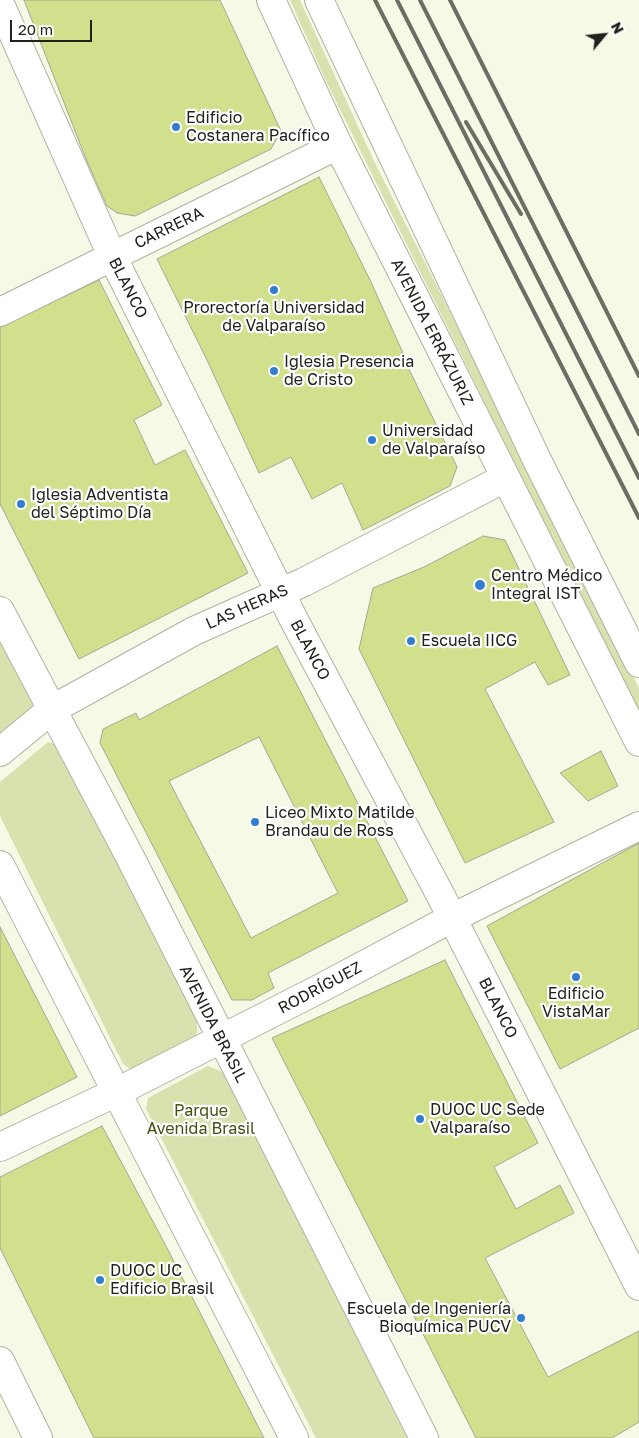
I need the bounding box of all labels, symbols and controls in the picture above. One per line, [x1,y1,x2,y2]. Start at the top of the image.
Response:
scale bar [12,10,95,42]
north arrow [579,10,629,60]
text: N [608,19,628,36]
text: 20 m [18,20,53,38]
place label: Edificio Costanera Pacífico [186,108,330,146]
marker: Edificio Costanera Pacífico [170,121,182,133]
street label: CARRERA [131,203,207,253]
street label: BLANCO [104,254,152,322]
street label: AVENIDA ERRÁZURIZ [387,256,477,408]
marker: Prorectoría Universidad de Valparaíso [268,284,280,296]
place label: Prorectoría Universidad de Valparaíso [183,298,365,336]
place label: Iglesia Presencia de Cristo [284,352,414,390]
marker: Iglesia Presencia de Cristo [268,365,280,377]
place label: Universidad de Valparaíso [382,421,485,459]
marker: Universidad de Valparaíso [366,434,378,446]
place label: Iglesia Adventista del Séptimo Día [31,485,169,523]
marker: Iglesia Adventista del Séptimo Día [15,498,27,510]
place label: Centro Médico Integral IST [491,566,602,604]
marker: Centro Médico Integral IST [473,578,487,592]
street label: LAS HERAS [203,580,291,634]
street label: BLANCO [286,616,334,684]
place label: Escuela IICG [421,631,517,651]
marker: Escuela IICG [405,635,417,647]
place label: Liceo Mixto Matilde Brandau de Ross [265,803,415,841]
marker: Liceo Mixto Matilde Brandau de Ross [249,816,261,828]
street label: RODRÍGUEZ [275,958,365,1018]
street label: AVENIDA BRASIL [175,962,251,1086]
marker: Edificio VistaMar [570,971,582,983]
street label: BLANCO [474,974,522,1042]
place label: Edificio VistaMar [542,984,610,1022]
place label: DUOC UC Sede Valparaíso [430,1100,545,1138]
park label: Parque Avenida Brasil [147,1101,255,1139]
marker: DUOC UC Sede Valparaíso [414,1113,426,1125]
place label: DUOC UC Edificio Brasil [110,1261,214,1299]
marker: DUOC UC Edificio Brasil [94,1274,106,1286]
place label: Escuela de Ingeniería Bioquímica PUCV [347,1299,511,1337]
marker: Escuela de Ingeniería Bioquímica PUCV [515,1312,527,1324]

